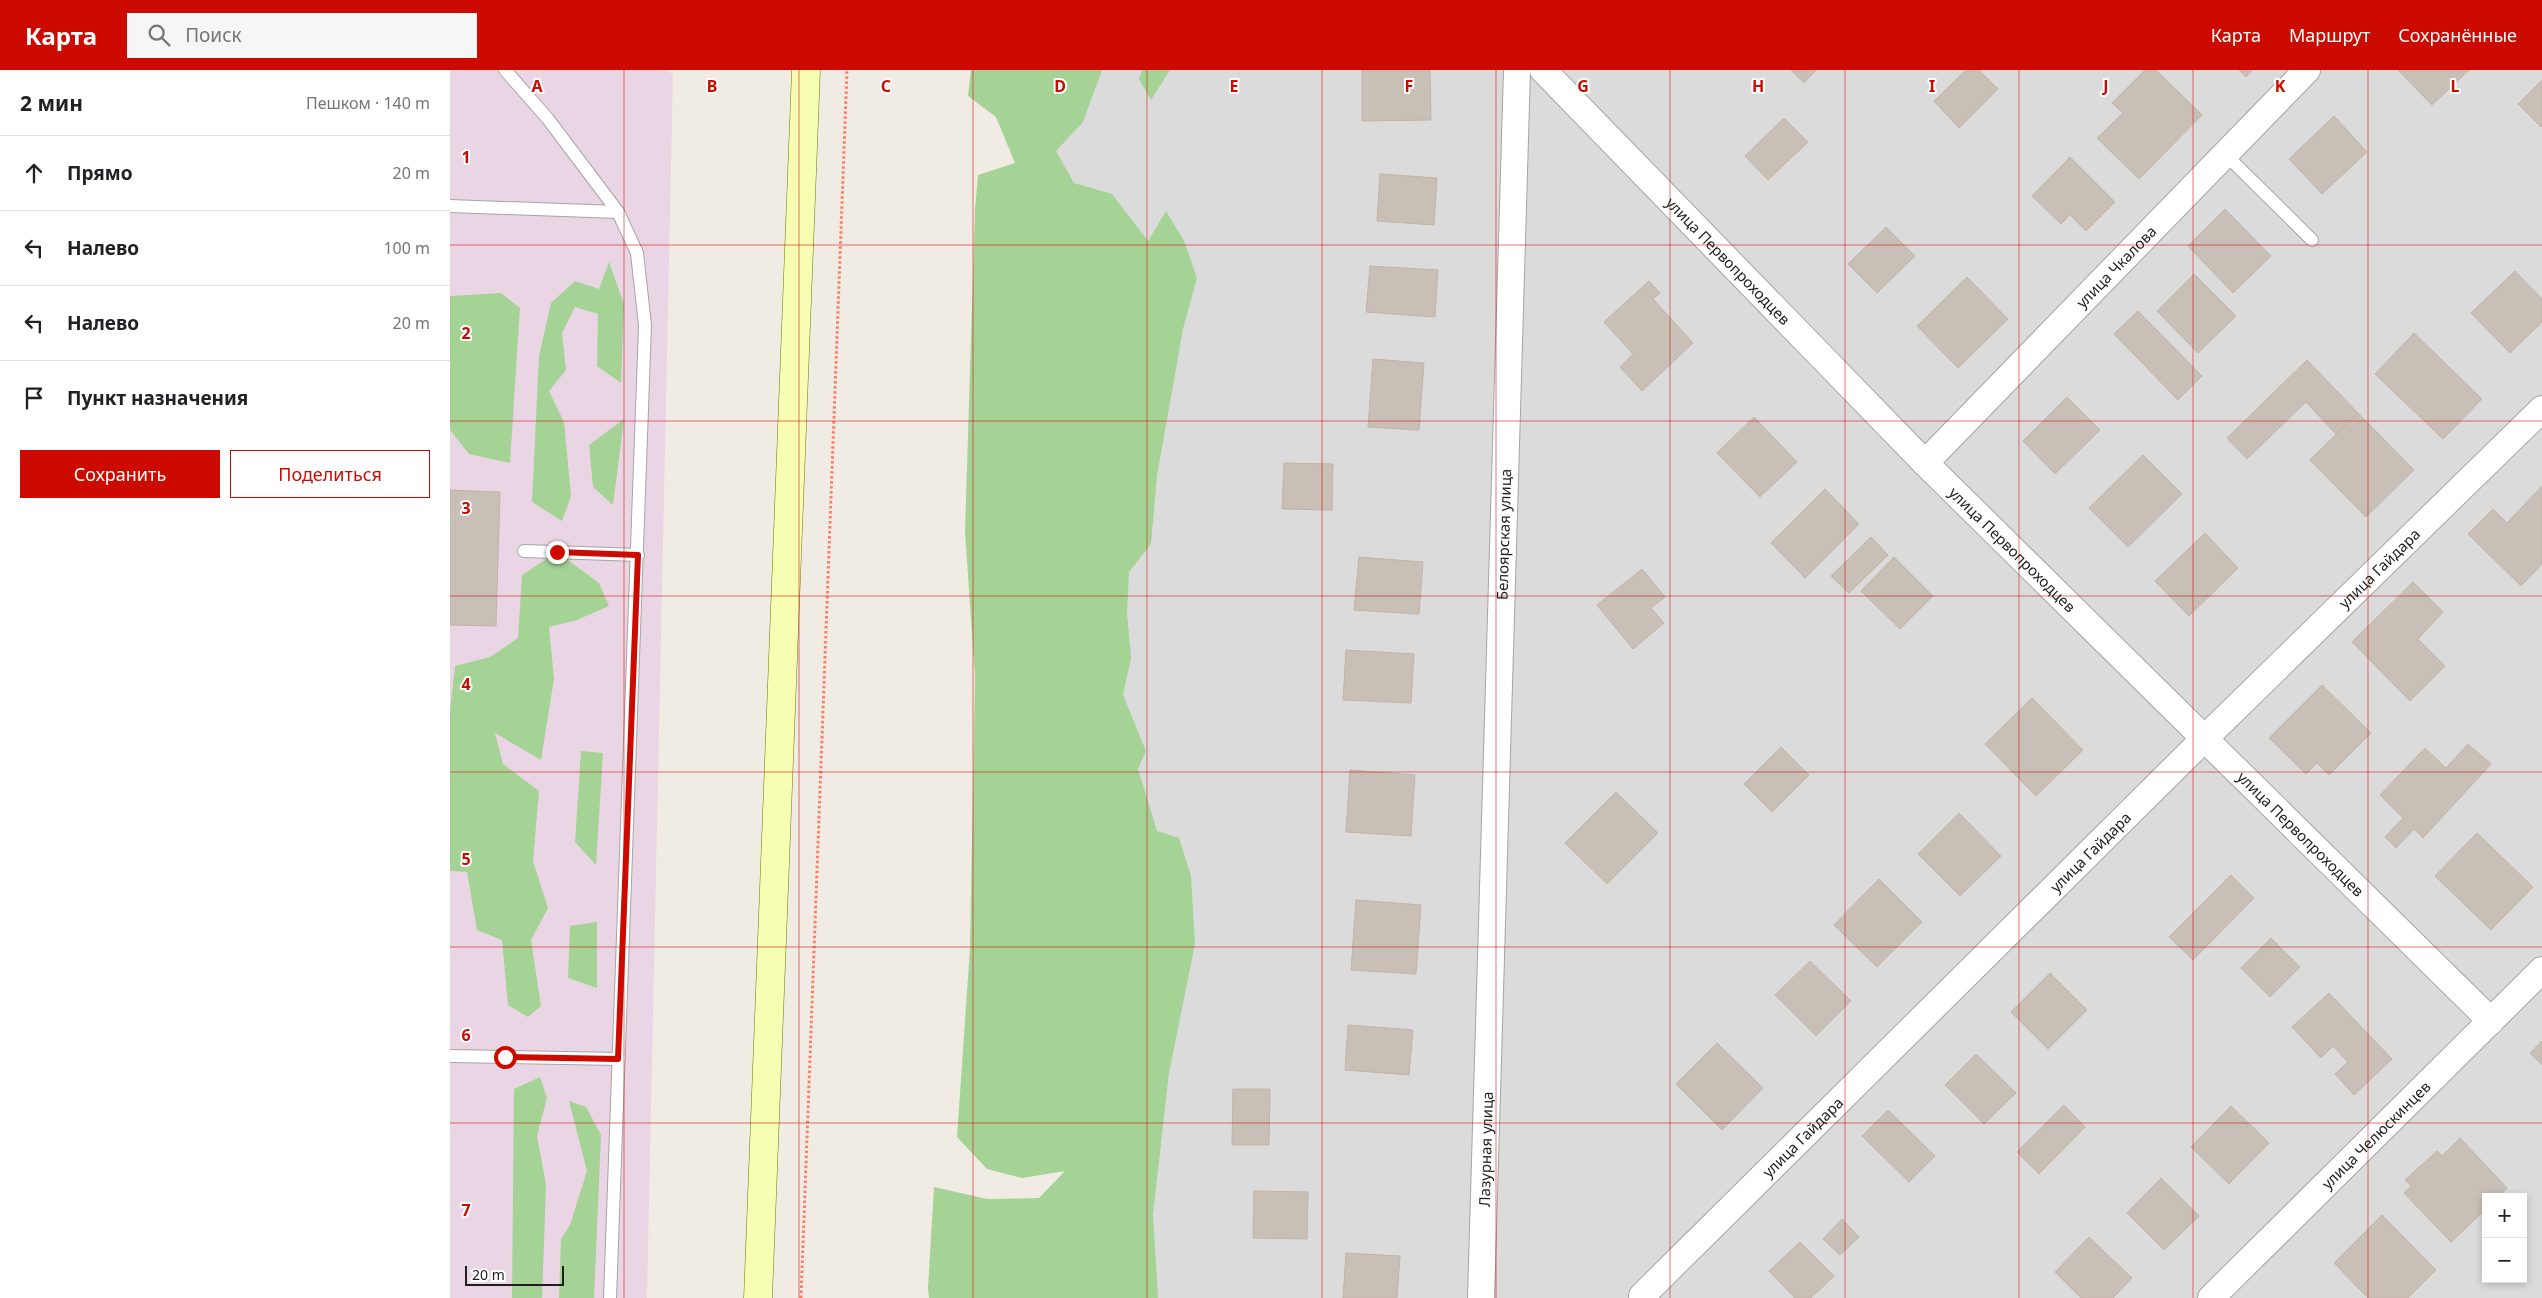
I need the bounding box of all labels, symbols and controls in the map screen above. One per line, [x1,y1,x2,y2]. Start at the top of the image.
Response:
search box [127,13,477,58]
text: Карта [25,19,97,52]
icon: search [145,21,173,49]
text: Поиск [185,22,242,48]
text: Карта [2211,23,2261,47]
text: Маршрут [2289,23,2370,47]
text: Сохранённые [2398,23,2517,47]
text: A [531,75,543,97]
text: B [707,75,717,97]
text: C [881,75,891,97]
text: D [1054,75,1066,97]
text: E [1230,75,1239,97]
text: F [1405,75,1413,97]
text: G [1577,75,1589,97]
text: H [1752,75,1764,97]
text: I [1929,75,1935,97]
text: J [2101,75,2109,97]
text: K [2275,75,2286,97]
text: L [2451,75,2460,97]
text: 2 мин [20,89,83,117]
text: Пешком · 140 m [306,92,430,114]
text: 1 [461,146,471,168]
icon: ahead [20,159,48,187]
text: Прямо [67,160,133,186]
text: 20 m [393,162,430,184]
street label: улица Первопроходцев [1662,193,1795,329]
street label: улица Чкалова [2071,221,2160,312]
icon: left [20,234,48,262]
text: Налево [67,235,139,261]
text: 100 m [383,237,430,259]
icon: left [20,309,48,337]
text: Налево [67,310,139,336]
text: 20 m [393,312,430,334]
text: 2 [461,322,471,344]
icon: arrive [20,384,48,412]
text: Пункт назначения [67,385,248,411]
button: Сохранить [20,450,220,498]
button: Поделиться [230,450,430,498]
street label: Белоярская улица [1491,468,1515,600]
street label: улица Первопроходцев [1945,482,2080,616]
text: 3 [461,497,471,519]
street label: улица Гайдара [2334,524,2424,612]
route end [546,541,569,564]
text: 4 [461,673,471,695]
street label: улица Первопроходцев [2233,767,2369,901]
street label: улица Гайдара [2045,807,2135,896]
text: 5 [461,848,471,870]
text: 6 [461,1024,471,1046]
route start [494,1046,517,1069]
street label: улица Челюскинцев [2317,1076,2435,1193]
street label: Лазурная улица [1474,1091,1497,1207]
street label: улица Гайдара [1758,1092,1847,1181]
map controls [2482,1193,2527,1283]
button: + [2482,1193,2527,1238]
text: 7 [461,1199,471,1221]
button: − [2482,1238,2527,1283]
scale bar [465,1263,564,1286]
text: 20 m [472,1265,505,1284]

